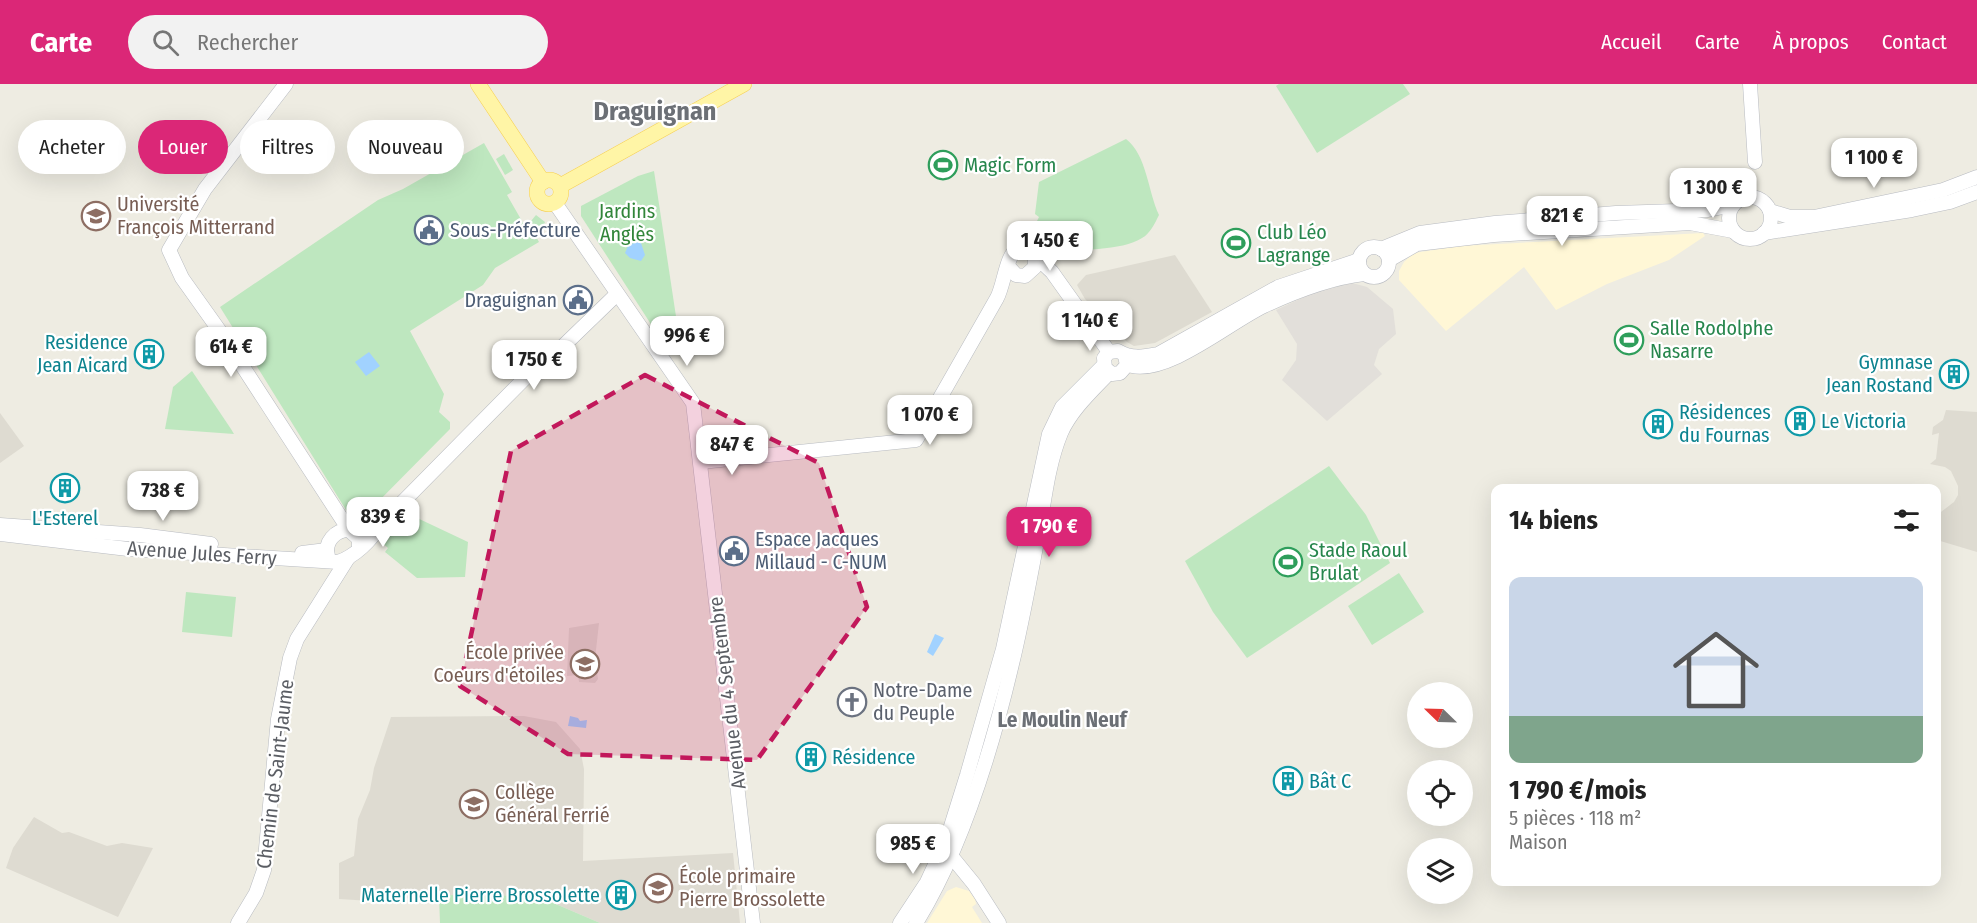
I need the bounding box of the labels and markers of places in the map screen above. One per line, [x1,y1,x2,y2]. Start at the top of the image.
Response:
pin: 1 100 € [1819,138,1929,189]
sports icon: Magic Form [927,149,959,181]
place label: Magic Form [964,153,1056,177]
pin: 1 300 € [1658,168,1768,219]
place label: Université François Mitterrand [117,192,275,239]
pin: 821 € [1520,196,1604,247]
school or university icon: Université François Mitterrand [80,200,112,232]
public building icon: Sous-Préfecture [413,214,445,246]
place label: Sous-Préfecture [450,218,581,242]
place label: Club Léo Lagrange [1257,220,1330,267]
pin: 1 450 € [995,221,1105,272]
sports icon: Club Léo Lagrange [1220,227,1252,259]
public building icon: Draguignan [562,284,594,316]
place label: Draguignan [464,288,557,312]
pin: 1 140 € [1035,301,1145,352]
pin: 996 € [645,316,729,367]
place label: Salle Rodolphe Nasarre [1650,316,1773,363]
sports icon: Salle Rodolphe Nasarre [1613,324,1645,356]
pin: 614 € [189,327,273,378]
place label: Residence Jean Aicard [37,330,128,377]
building icon: Residence Jean Aicard [133,338,165,370]
pin: 1 750 € [479,340,589,391]
place label: Gymnase Jean Rostand [1826,350,1933,397]
building icon: Gymnase Jean Rostand [1938,358,1970,390]
pin: 1 070 € [875,395,985,446]
place label: Résidences du Fournas [1679,400,1771,447]
building icon: Le Victoria [1784,405,1816,437]
building icon: Résidences du Fournas [1642,408,1674,440]
place label: Le Victoria [1821,409,1906,433]
pin: 847 € [690,425,774,476]
pin: 738 € [121,471,205,522]
building icon: L'Esterel [49,472,81,504]
pin: 839 € [341,497,425,548]
place label: L'Esterel [32,506,98,530]
pin: 1 790 € [994,507,1104,558]
place label: Espace Jacques Millaud - C-NUM [755,527,887,574]
public building icon: Espace Jacques Millaud - C-NUM [718,535,750,567]
place label: Stade Raoul Brulat [1309,538,1407,585]
sports icon: Stade Raoul Brulat [1272,546,1304,578]
place label: École privée Coeurs d'étoiles [434,640,564,687]
school or university icon: École privée Coeurs d'étoiles [569,648,601,680]
place label: Notre-Dame du Peuple [873,678,972,725]
church icon: Notre-Dame du Peuple [836,686,868,718]
building icon: Résidence [795,741,827,773]
place label: Résidence [832,745,915,769]
building icon: Bât C [1272,765,1304,797]
place label: Bât C [1309,769,1351,793]
place label: Collège Général Ferrié [495,780,610,827]
school or university icon: Collège Général Ferrié [458,788,490,820]
pin: 985 € [871,824,955,875]
place label: École primaire Pierre Brossolette [679,864,825,911]
school or university icon: École primaire Pierre Brossolette [642,872,674,904]
building icon: Maternelle Pierre Brossolette [605,879,637,911]
place label: Maternelle Pierre Brossolette [361,883,600,907]

